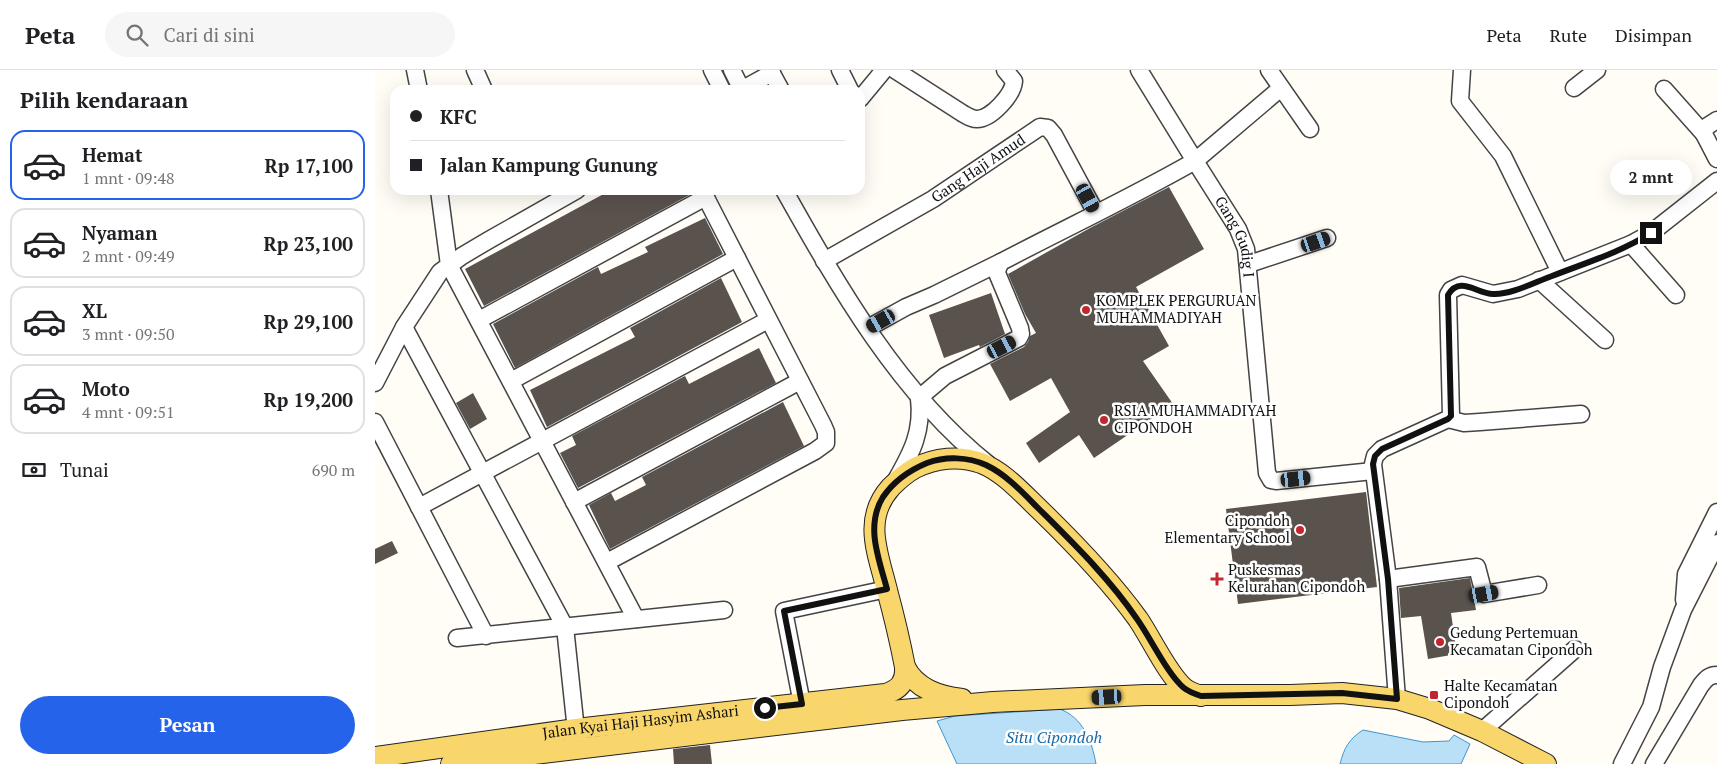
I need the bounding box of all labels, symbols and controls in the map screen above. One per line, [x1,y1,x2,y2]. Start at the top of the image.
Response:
search box [105,12,455,57]
text: Peta [25,19,75,51]
icon: search [123,21,151,49]
text: Cari di sini [163,22,255,47]
text: Peta [1487,23,1522,47]
text: Rute [1550,23,1587,47]
text: Disimpan [1615,23,1692,47]
text: Pilih kendaraan [20,85,188,114]
text: KFC [440,104,477,129]
street label: Gang Haji Amud [927,129,1029,206]
text: Hemat [82,142,143,167]
icon: car [22,143,67,188]
text: Jalan Kampung Gunung [440,152,657,177]
text: Rp 17,100 [265,153,353,178]
callout: 2 mnt [1610,160,1692,196]
text: 2 mnt [1629,166,1673,188]
text: 1 mnt · 09:48 [82,167,175,189]
car [1074,181,1101,215]
street label: Gang Gudig I [1211,192,1260,278]
text: Nyaman [82,220,157,245]
icon: car [22,221,67,266]
route end [1640,222,1662,244]
car [1299,230,1332,254]
text: Rp 23,100 [264,231,353,256]
text: 2 mnt · 09:49 [82,245,175,267]
place label: KOMPLEK PERGURUAN MUHAMMADIYAH [1096,290,1257,327]
text: XL [82,298,107,323]
icon: car [22,299,67,344]
marker: KOMPLEK PERGURUAN MUHAMMADIYAH [1080,304,1092,316]
car [864,307,897,335]
text: Rp 29,100 [264,309,353,334]
text: 3 mnt · 09:50 [82,323,175,345]
car [985,334,1018,360]
text: Moto [82,376,130,401]
icon: car [22,377,67,422]
text: Rp 19,200 [264,387,353,412]
place label: RSIA MUHAMMADIYAH CIPONDOH [1114,400,1276,437]
text: 4 mnt · 09:51 [82,401,175,423]
marker: RSIA MUHAMMADIYAH CIPONDOH [1098,414,1110,426]
icon: cash [20,456,48,484]
text: Tunai [60,457,109,482]
text: 690 m [312,459,355,481]
car [1280,470,1311,488]
place label: Cipondoh Elementary School [1164,510,1290,547]
marker: Cipondoh Elementary School [1294,524,1306,536]
place label: Puskesmas Kelurahan Cipondoh [1228,559,1365,596]
marker: Puskesmas Kelurahan Cipondoh [1210,572,1224,586]
car [1467,584,1500,604]
place label: Gedung Pertemuan Kecamatan Cipondoh [1450,622,1593,659]
marker: Gedung Pertemuan Kecamatan Cipondoh [1434,636,1446,648]
place label: Halte Kecamatan Cipondoh [1444,675,1558,712]
car [1091,689,1122,705]
marker: Halte Kecamatan Cipondoh [1428,689,1440,701]
button: Pesan [20,696,355,754]
route start [754,697,776,719]
street label: Jalan Kyai Haji Hasyim Ashari [541,700,740,743]
water label: Situ Cipondoh [1006,726,1102,748]

